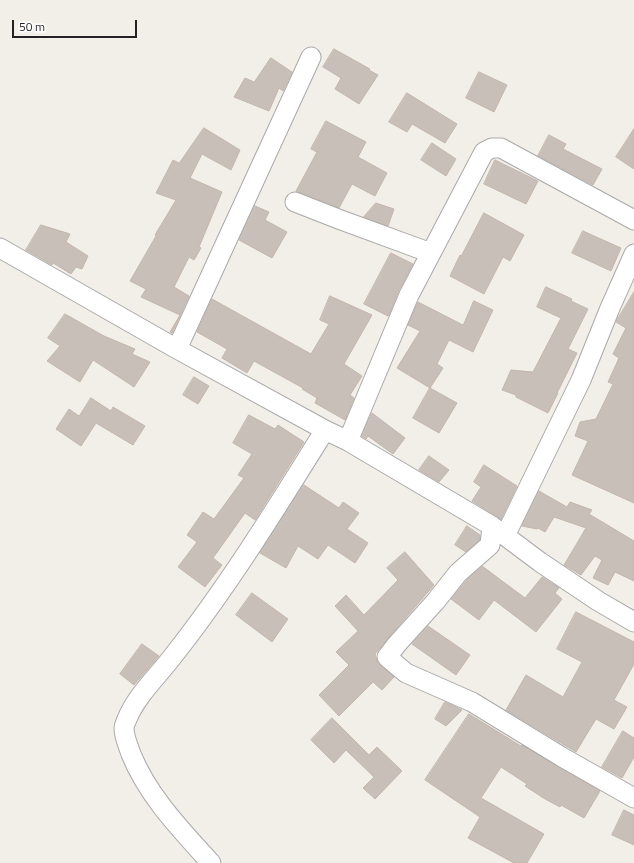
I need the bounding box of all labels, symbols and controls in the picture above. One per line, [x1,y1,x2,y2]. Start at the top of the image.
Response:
scale bar [14,12,139,38]
text: 50 m [19,17,45,36]

